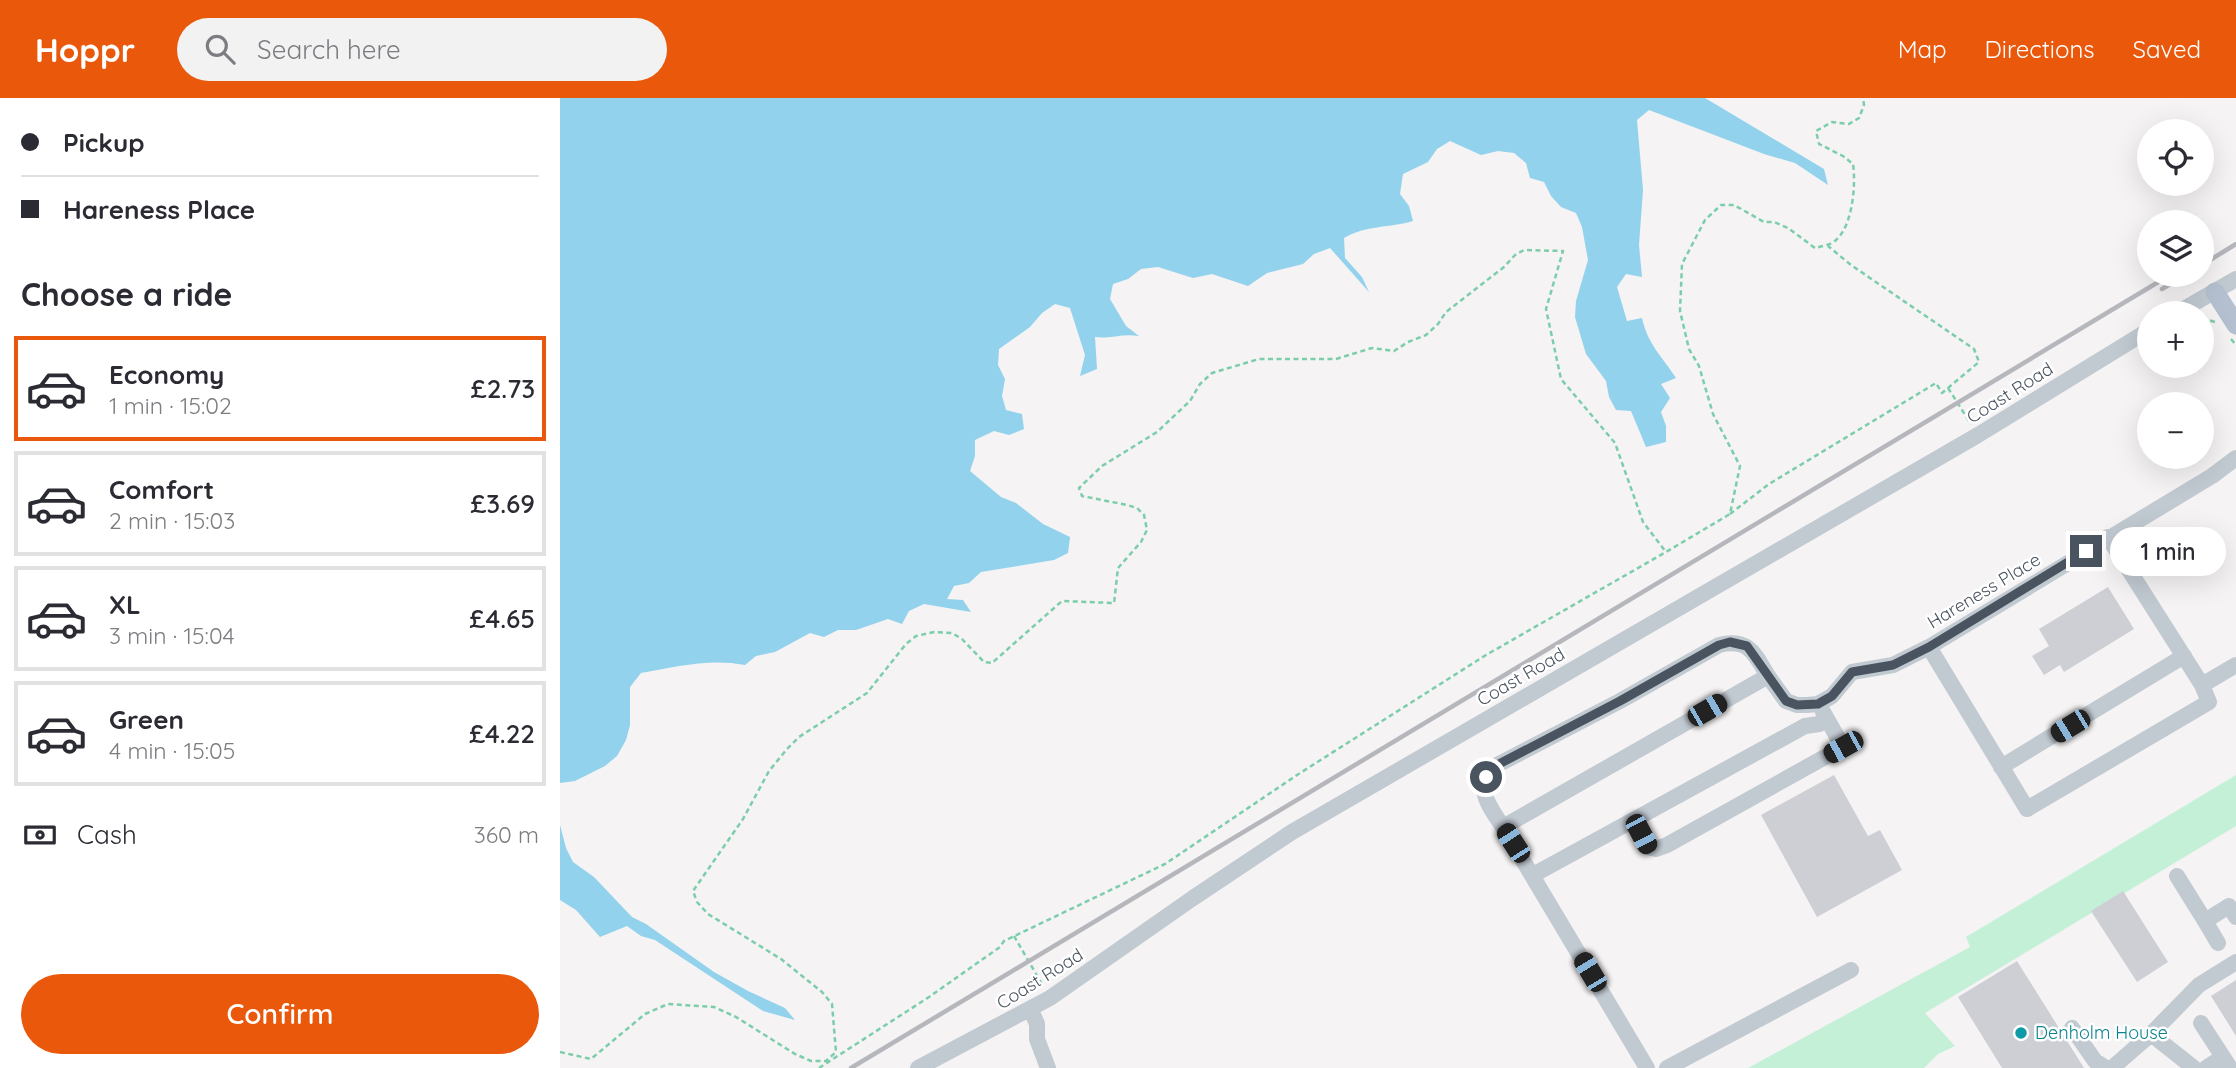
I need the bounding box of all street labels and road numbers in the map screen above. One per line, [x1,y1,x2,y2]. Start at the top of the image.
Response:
street label: Coast Road [1962,357,2057,428]
street label: Hareness Place [1923,548,2045,633]
street label: Coast Road [1473,642,1569,711]
street label: Coast Road [992,943,1087,1014]

